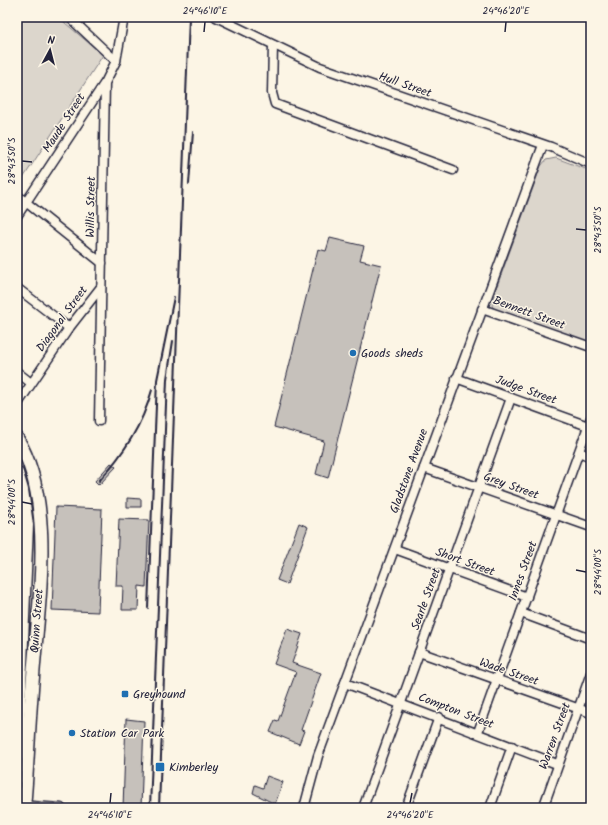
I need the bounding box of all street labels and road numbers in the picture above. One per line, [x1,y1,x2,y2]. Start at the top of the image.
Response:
street label: Hull Street [376,67,434,103]
street label: Maude Street [38,89,91,156]
street label: Willis Street [81,176,101,238]
street label: Diagonal Street [32,282,93,356]
street label: Bennett Street [490,291,568,335]
street label: Judge Street [493,370,560,410]
street label: Gladstone Avenue [385,425,433,516]
street label: Grey Street [481,467,542,505]
street label: Innes Street [503,538,543,604]
street label: Short Street [433,542,498,582]
street label: Searle Street [406,565,446,633]
street label: Quinn Street [25,588,49,654]
street label: Wade Street [477,653,542,691]
street label: Compton Street [415,688,497,734]
street label: Warren Street [534,700,576,772]

